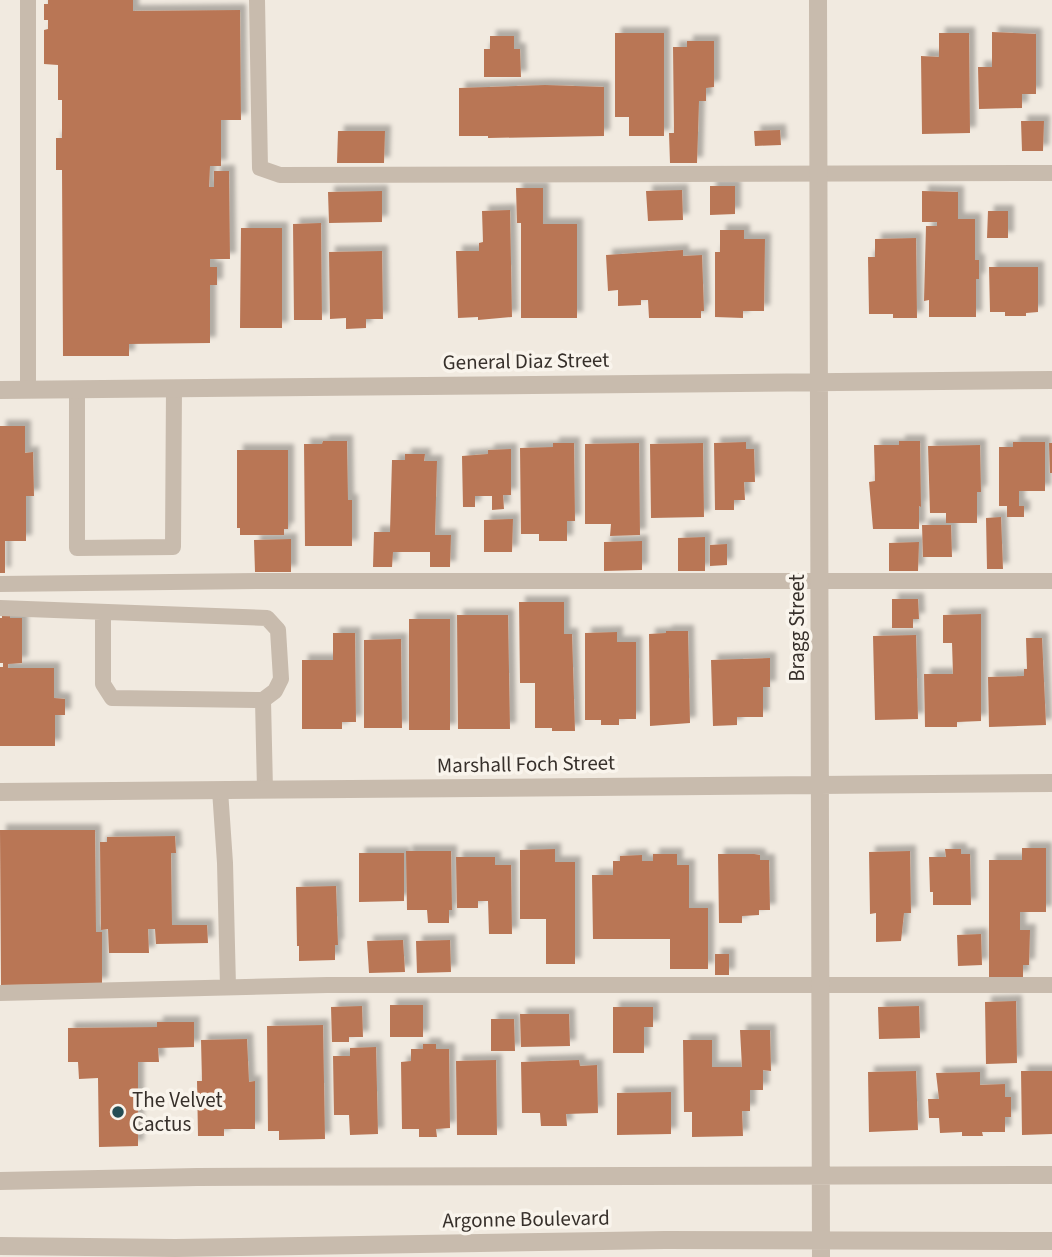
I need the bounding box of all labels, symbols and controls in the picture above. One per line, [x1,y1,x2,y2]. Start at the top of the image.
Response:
street label: General Diaz Street [442,345,610,377]
street label: Bragg Street [782,574,812,682]
street label: Marshall Foch Street [437,747,615,781]
place label: The Velvet Cactus [132,1085,223,1139]
marker: The Velvet Cactus [110,1104,126,1120]
street label: Argonne Boulevard [442,1203,610,1235]

